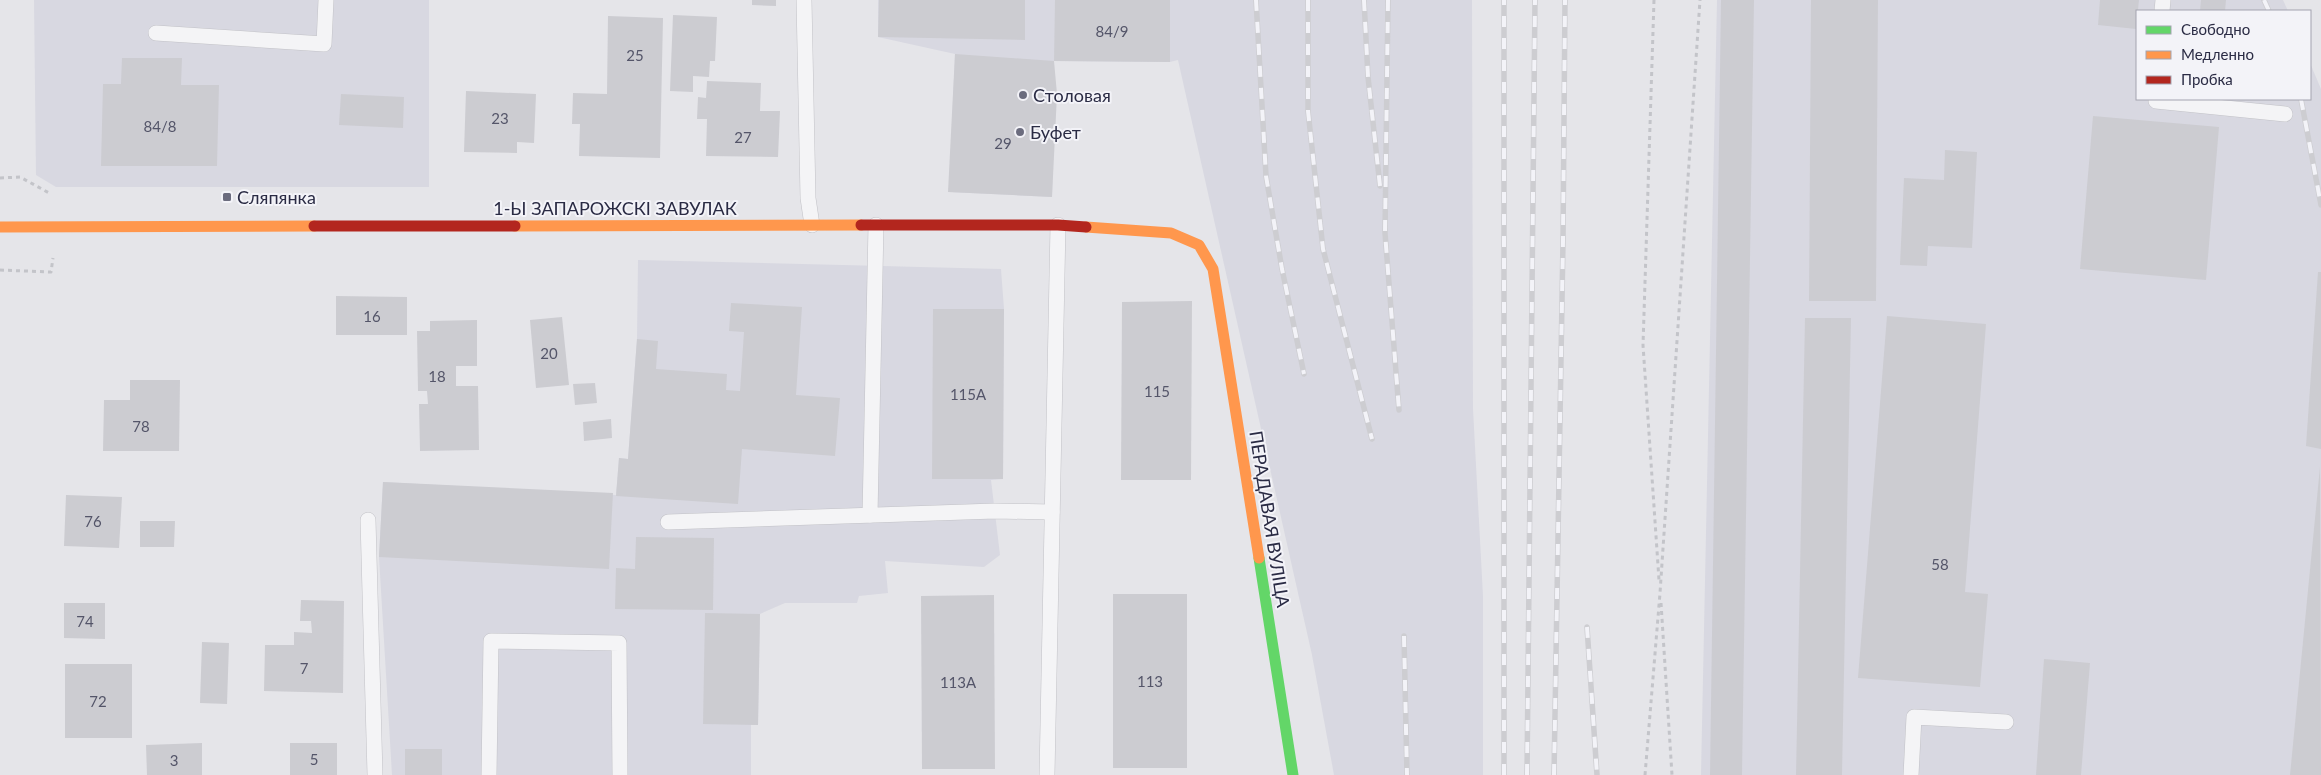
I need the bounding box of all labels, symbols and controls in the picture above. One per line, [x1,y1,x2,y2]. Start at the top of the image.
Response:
legend [2136,10,2311,100]
text: Свободно [2181,20,2250,38]
house number: 84/9 [1096,22,1128,40]
text: Медленно [2181,45,2254,63]
house number: 25 [626,46,644,64]
text: Пробка [2181,70,2233,88]
place label: Столовая [1033,84,1111,106]
marker: Столовая [1017,89,1029,101]
house number: 23 [491,109,509,127]
house number: 84/8 [144,117,176,135]
place label: Буфет [1030,121,1081,143]
marker: Буфет [1014,126,1026,138]
house number: 27 [734,128,752,146]
house number: 29 [994,134,1012,152]
place label: Сляпянка [237,186,316,208]
marker: Сляпянка [221,191,233,203]
street label: 1-Ы ЗАПАРОЖСКІ ЗАВУЛАК [493,197,737,219]
house number: 16 [363,307,381,325]
house number: 20 [540,344,558,362]
house number: 18 [428,367,446,385]
house number: 115 [1144,382,1170,400]
house number: 115А [950,385,987,403]
house number: 78 [132,417,150,435]
street label: ПЕРАДАВАЯ ВУЛІЦА [1245,429,1295,610]
house number: 76 [84,512,102,530]
house number: 58 [1931,555,1949,573]
house number: 74 [76,612,94,630]
house number: 7 [300,659,309,677]
house number: 113 [1137,672,1163,690]
house number: 113А [940,673,977,691]
house number: 72 [89,692,107,710]
house number: 5 [310,750,318,768]
house number: 3 [170,751,178,769]

